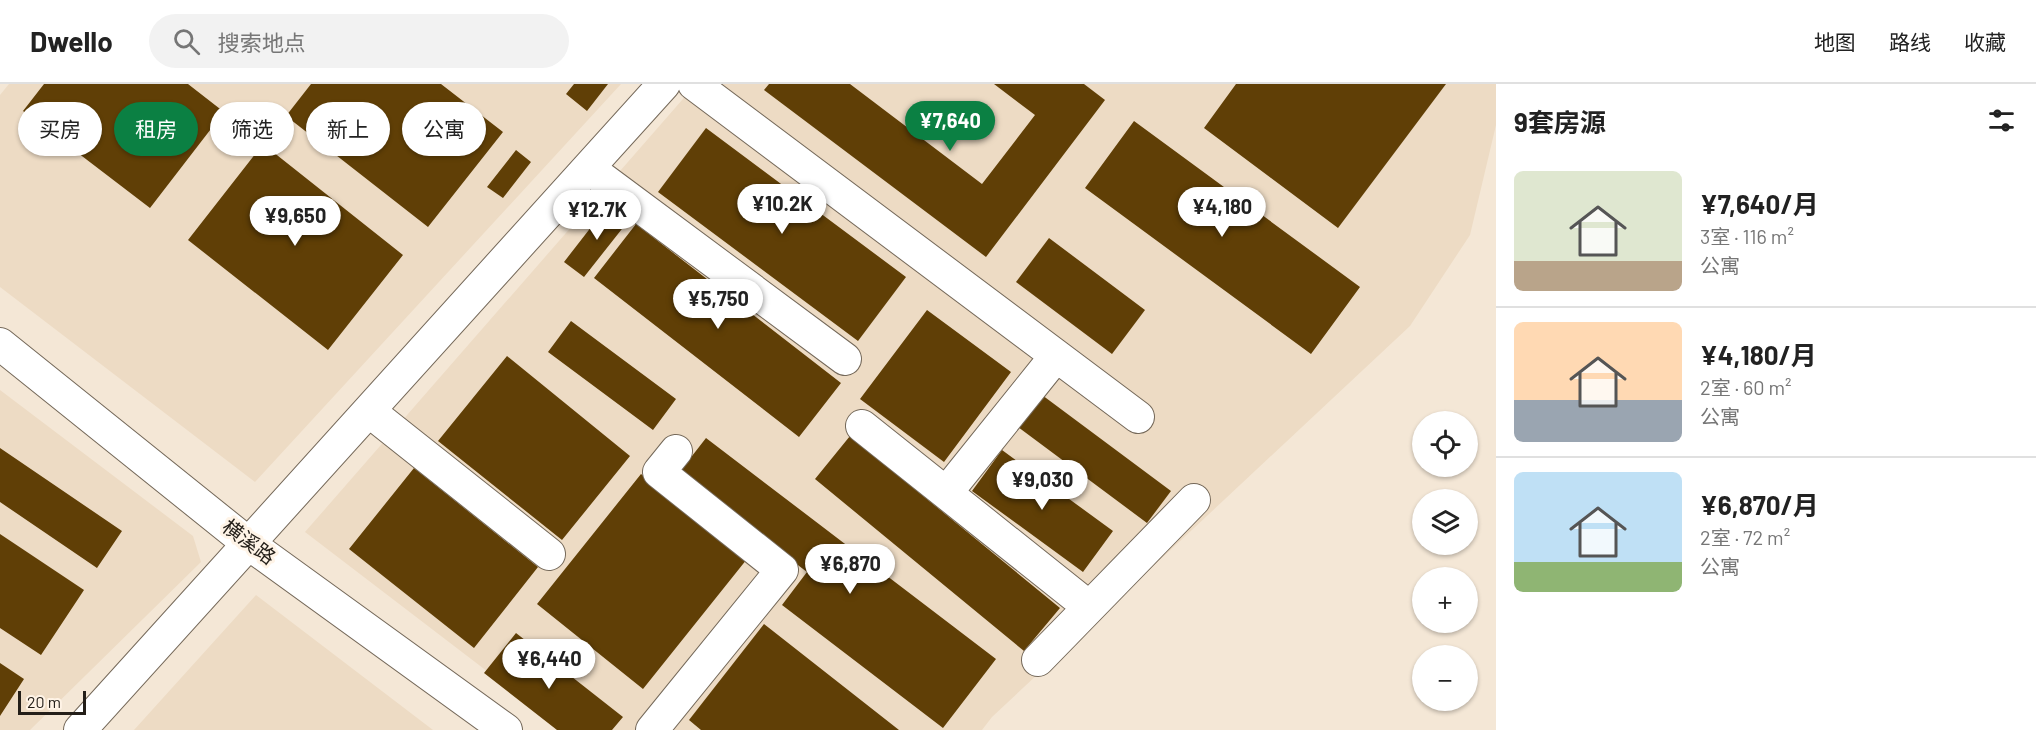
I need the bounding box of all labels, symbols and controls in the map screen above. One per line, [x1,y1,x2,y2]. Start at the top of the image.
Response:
search box [149,14,569,68]
text: Dwello [30,24,113,58]
icon: search [170,25,203,58]
text: 搜索地点 [218,29,306,55]
text: 地图 [1814,29,1856,54]
text: 路线 [1889,29,1931,54]
text: 收藏 [1964,29,2006,54]
pin: ¥7,640 [901,101,999,152]
chip: 买房 [18,102,102,156]
chip: 租房 [114,102,198,156]
chip: 筛选 [210,102,294,156]
chip: 新上 [306,102,390,156]
chip: 公寓 [402,102,486,156]
icon: filters [1985,104,2018,137]
text: 9套房源 [1514,106,1606,137]
text: ¥7,640 [919,108,981,132]
pin: ¥10.2K [733,184,831,235]
pin: ¥4,180 [1173,187,1271,238]
text: ¥7,640/月 [1700,188,1819,219]
pin: ¥12.7K [548,190,646,241]
text: ¥10.2K [751,191,813,215]
text: ¥4,180 [1192,194,1252,218]
icon: home [1562,195,1634,267]
pin: ¥9,650 [246,196,344,247]
text: ¥12.7K [567,197,627,221]
text: ¥9,650 [264,203,326,227]
text: 3室 · 116 m² [1700,224,1794,248]
text: 公寓 [1700,253,1740,277]
pin: ¥5,750 [669,279,767,330]
text: ¥5,750 [687,286,749,310]
text: ¥4,180/月 [1700,339,1817,370]
icon: home [1562,346,1634,418]
text: 2室 · 60 m² [1700,375,1792,399]
text: 公寓 [1700,404,1740,428]
map controls [1412,411,1478,711]
button: locate [1412,411,1478,477]
pin: ¥9,030 [993,460,1091,511]
text: ¥9,030 [1011,467,1073,491]
button: layers [1412,489,1478,555]
text: ¥6,870/月 [1700,489,1819,520]
icon: home [1562,496,1634,568]
street label: 横溪路 [218,514,281,569]
text: 2室 · 72 m² [1700,525,1790,549]
pin: ¥6,870 [801,544,899,595]
text: ¥6,870 [819,551,881,575]
text: 公寓 [1700,554,1740,578]
button: + [1412,567,1478,633]
pin: ¥6,440 [500,639,598,690]
button: − [1412,645,1478,711]
text: ¥6,440 [516,646,582,670]
scale bar [18,688,86,716]
text: 20 m [27,692,61,711]

